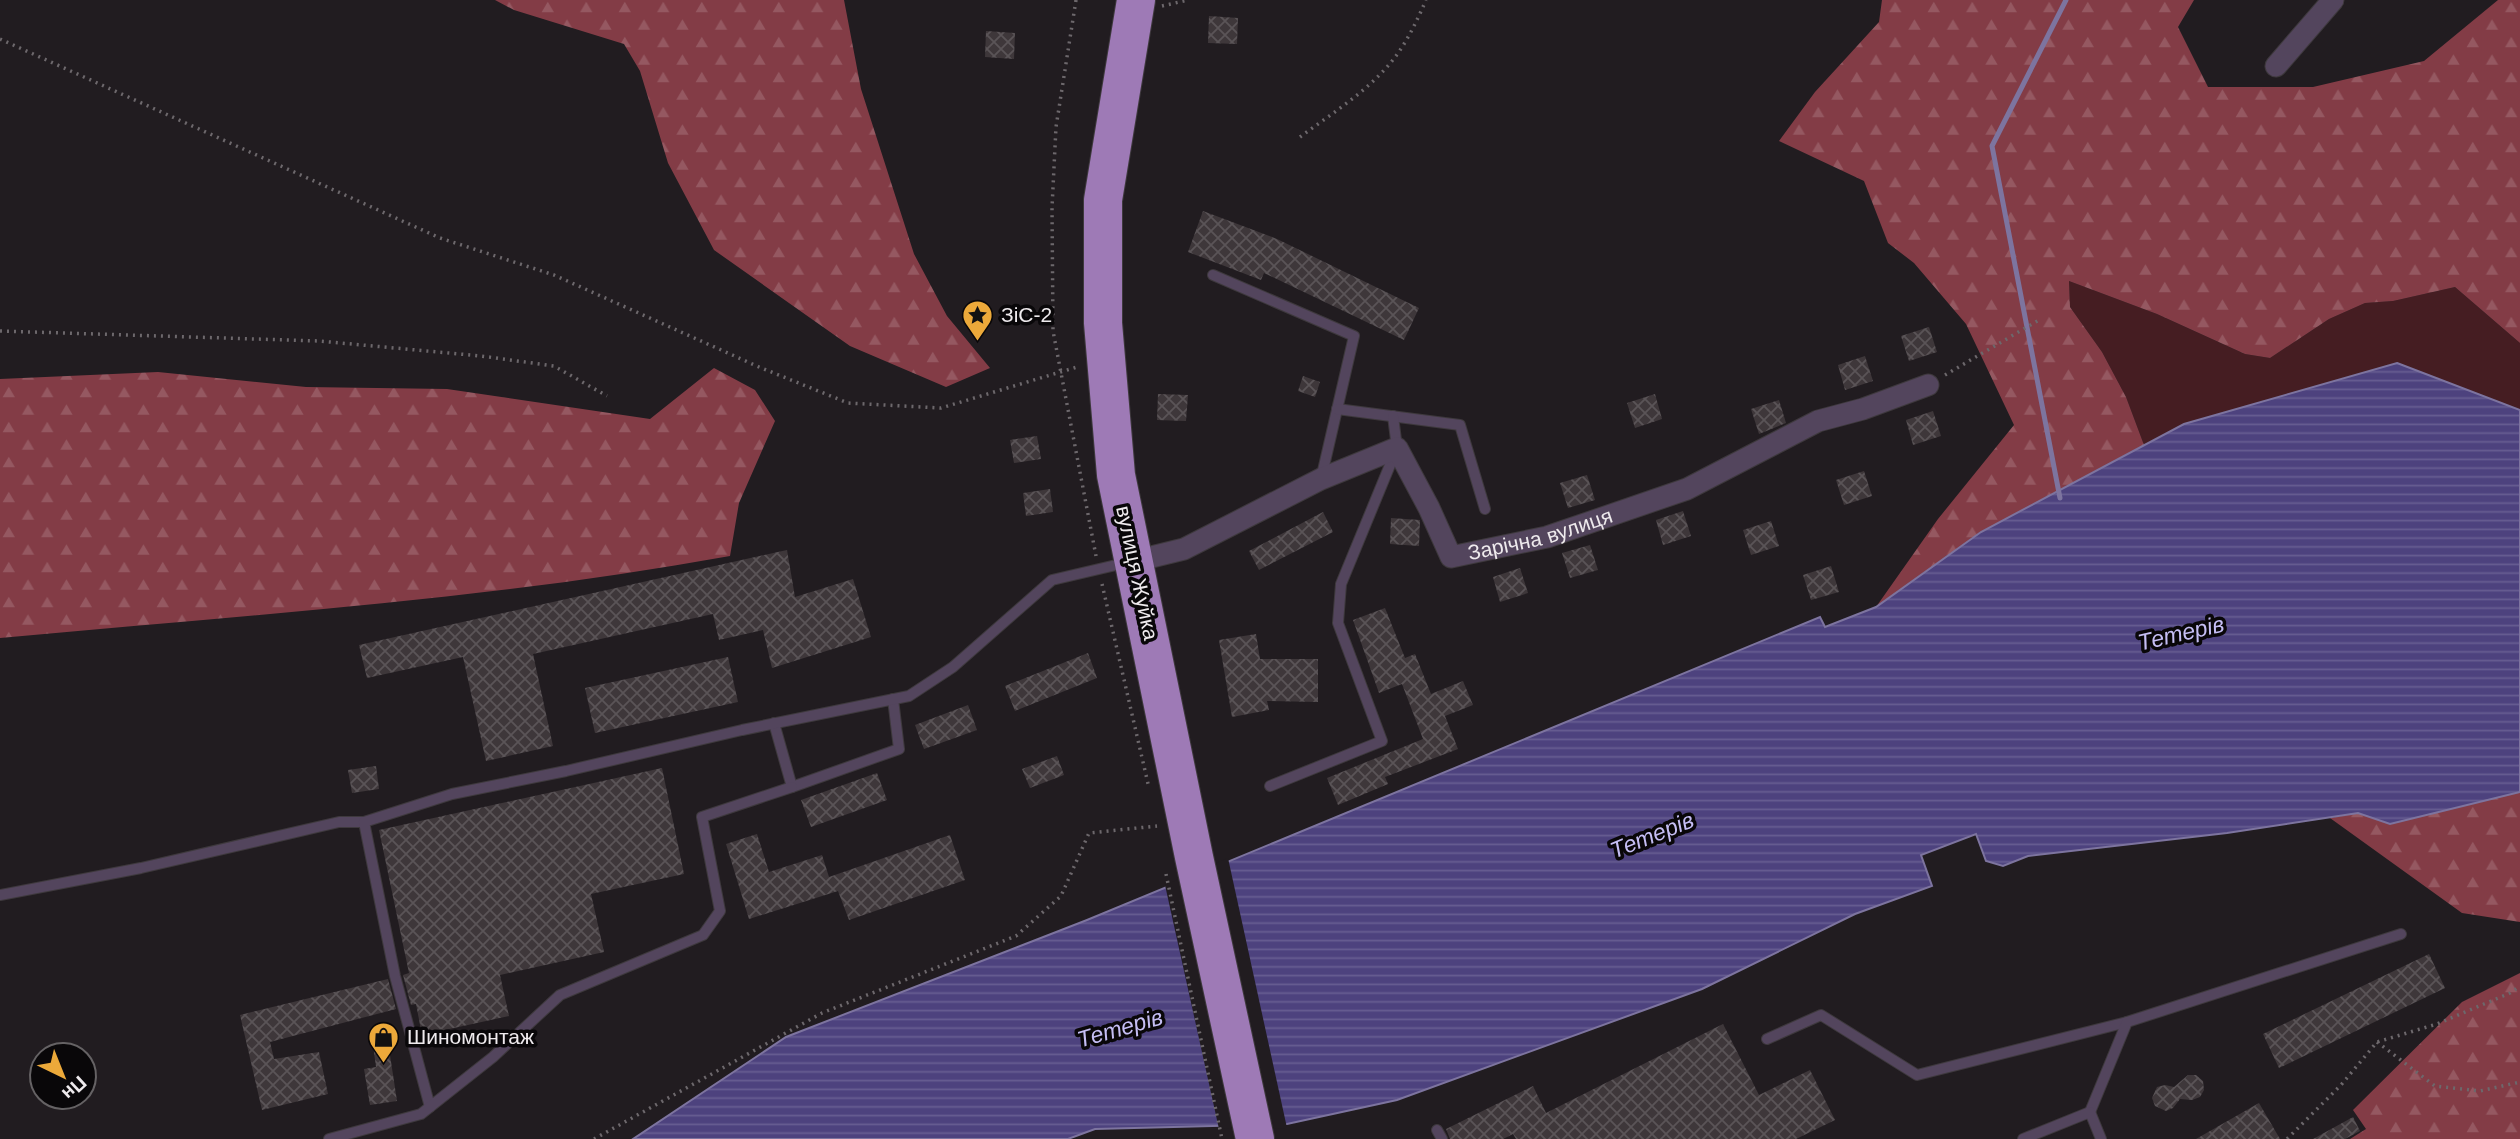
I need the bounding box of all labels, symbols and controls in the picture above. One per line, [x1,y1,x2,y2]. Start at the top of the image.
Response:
place icon: ЗіС-2 [961,298,995,342]
place label: ЗіС-2 [1001,303,1052,326]
street label: Зарічна вулиця [1466,503,1615,564]
street label: вулиця Жуйка [1112,504,1163,642]
water label: Тетерів [2135,610,2227,656]
water label: Тетерів [1606,807,1698,863]
water label: Тетерів [1074,1003,1166,1053]
shop icon: Шиномонтаж [367,1020,401,1064]
place label: Шиномонтаж [407,1025,534,1048]
north arrow [28,1041,98,1111]
text: Пн [58,1072,91,1104]

